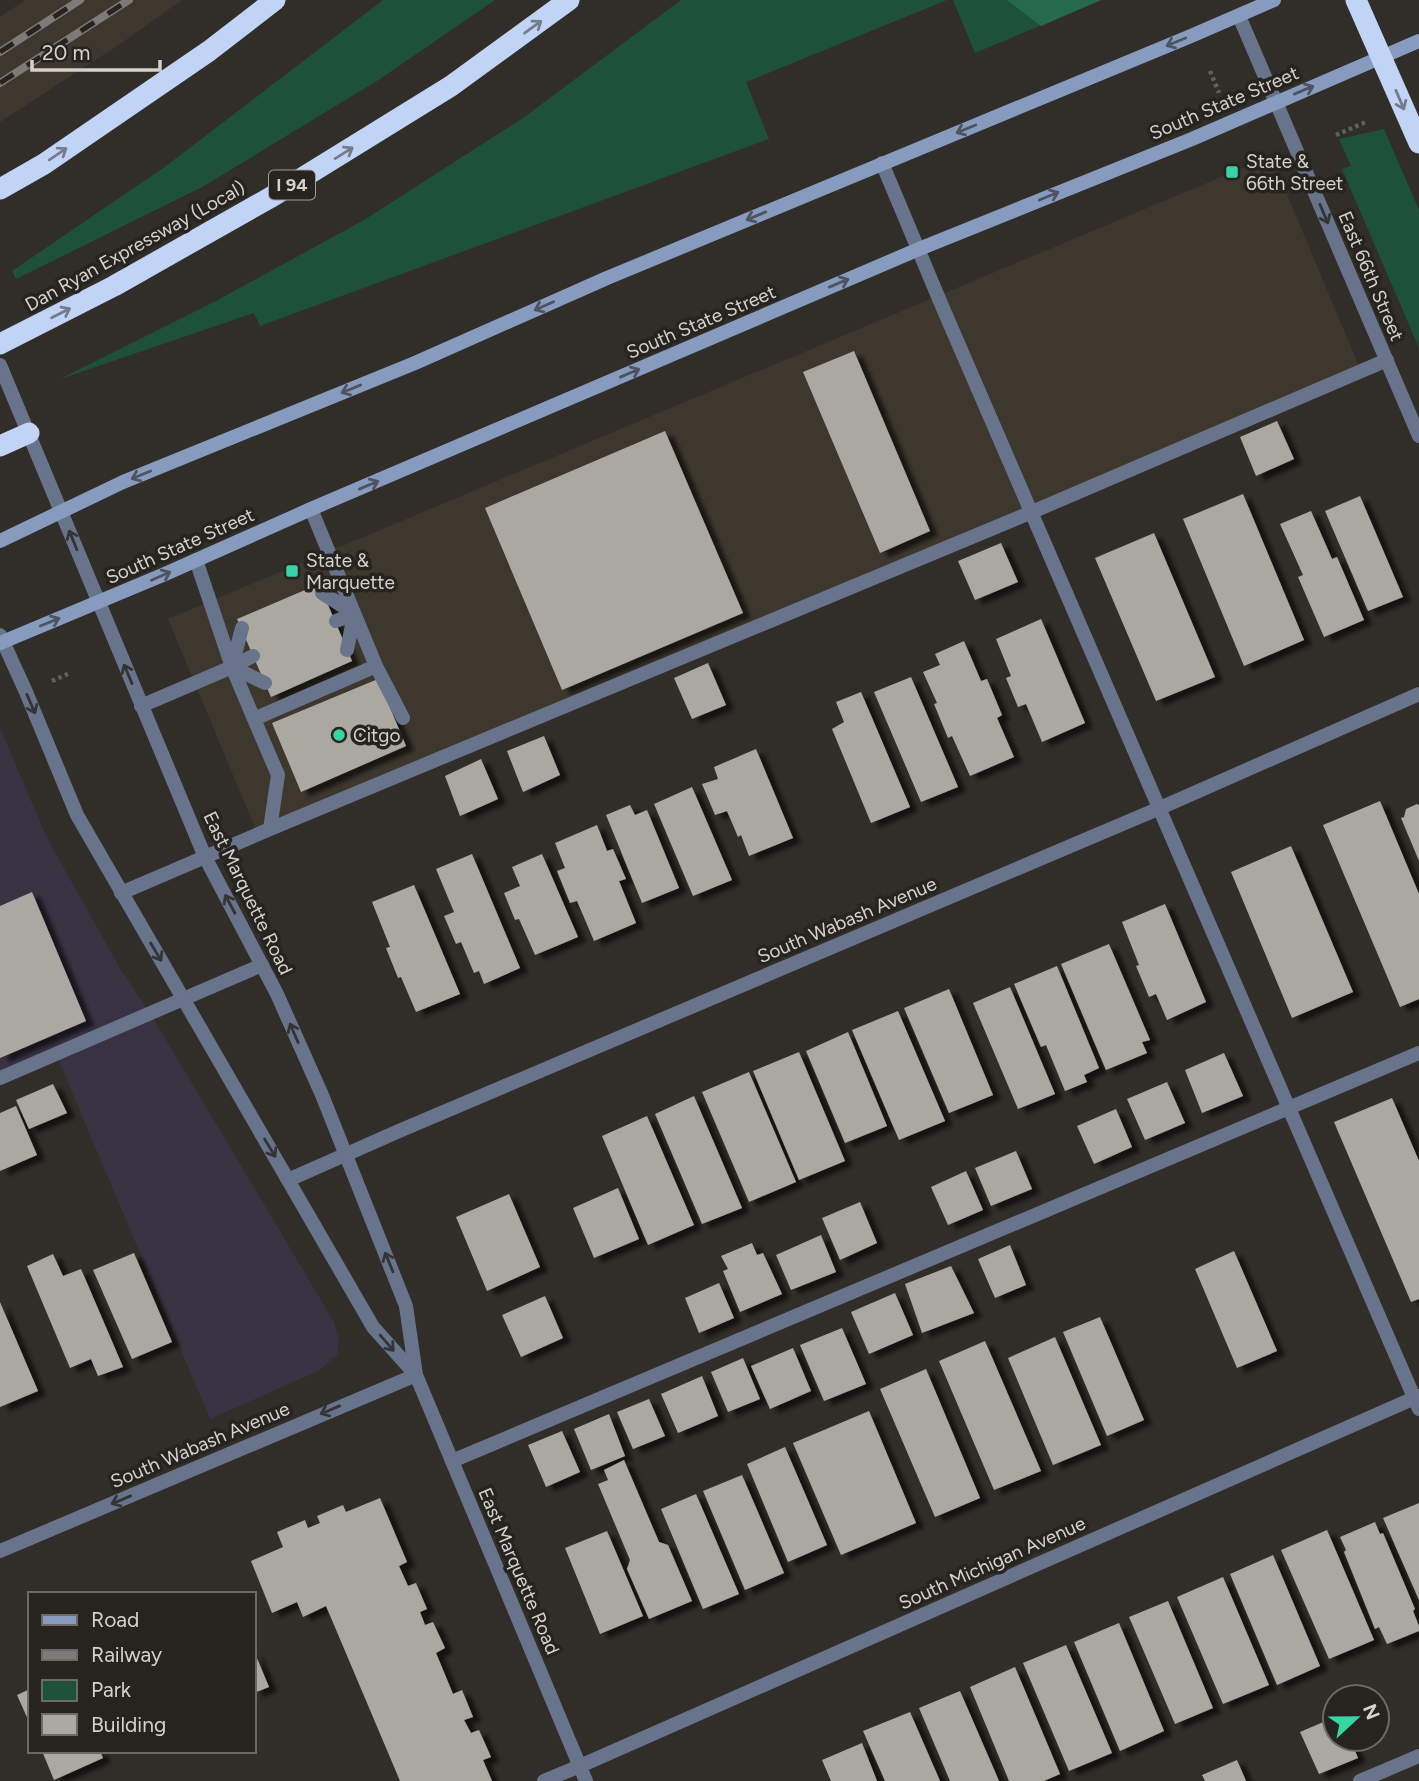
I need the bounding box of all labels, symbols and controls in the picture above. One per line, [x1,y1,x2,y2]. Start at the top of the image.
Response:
one-way arrow [523,19,542,34]
scale bar [32,28,159,72]
one-way arrow [1166,37,1188,50]
text: 20 m [42,40,90,65]
street label: South State Street [1146,61,1302,145]
one-way arrow [1293,83,1315,96]
one-way arrow [1395,88,1408,110]
one-way arrow [956,123,977,136]
one-way arrow [334,145,353,160]
one-way arrow [48,147,68,161]
place label: State & 66th Street [1246,150,1343,195]
marker: State & 66th Street [1224,164,1240,180]
road number: I 94 [269,170,315,200]
street label: Dan Ryan Expressway (Local) [21,176,249,316]
one-way arrow [1038,189,1060,202]
one-way arrow [1318,202,1331,224]
street label: East 66th Street [1333,208,1409,344]
one-way arrow [745,210,767,223]
one-way arrow [828,276,849,289]
street label: South State Street [623,280,779,364]
one-way arrow [534,300,555,313]
one-way arrow [50,306,71,320]
one-way arrow [619,366,640,379]
one-way arrow [341,383,363,396]
one-way arrow [131,469,152,482]
one-way arrow [357,478,379,491]
street label: South State Street [102,503,258,589]
one-way arrow [65,529,78,551]
place label: State & Marquette [306,549,395,594]
marker: State & Marquette [284,563,300,579]
one-way arrow [149,569,171,582]
one-way arrow [39,615,61,628]
one-way arrow [120,664,133,685]
one-way arrow [25,693,38,714]
place label: Citgo [353,724,400,747]
marker: Citgo [331,727,347,743]
street label: East Marquette Road [198,808,298,978]
street label: South Wabash Avenue [754,872,940,968]
one-way arrow [222,894,236,915]
one-way arrow [149,941,163,961]
one-way arrow [287,1023,300,1044]
one-way arrow [263,1138,277,1158]
one-way arrow [381,1252,394,1273]
one-way arrow [379,1334,396,1351]
street label: South Wabash Avenue [107,1397,293,1493]
one-way arrow [320,1405,341,1418]
street label: East Marquette Road [473,1484,565,1658]
one-way arrow [110,1494,132,1507]
street label: South Michigan Avenue [895,1511,1089,1615]
legend [28,1592,256,1753]
text: Road [91,1607,139,1632]
text: Railway [91,1642,162,1667]
text: Park [91,1677,132,1702]
north arrow [1321,1683,1391,1753]
text: N [1358,1701,1385,1723]
text: Building [91,1712,166,1737]

